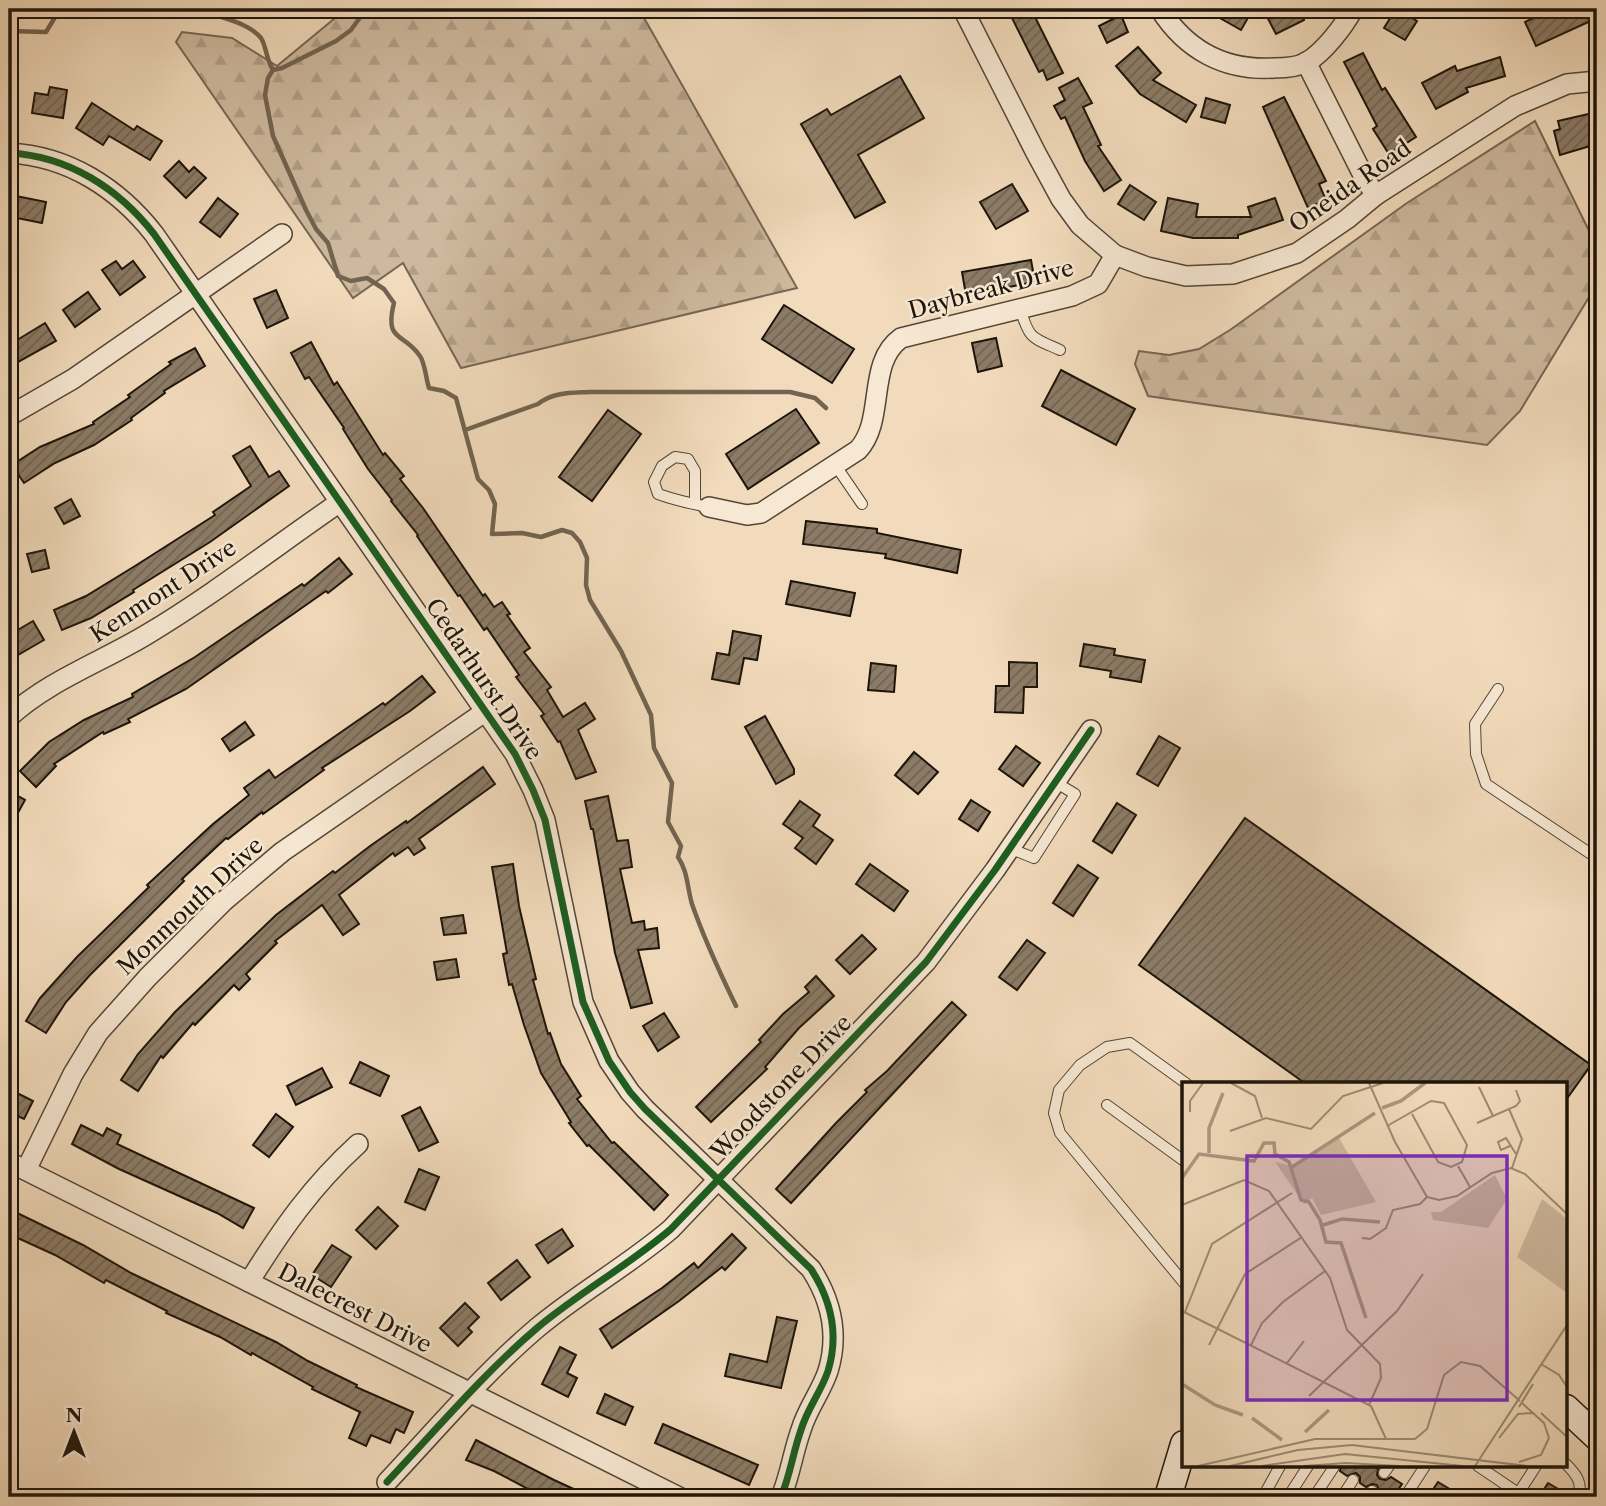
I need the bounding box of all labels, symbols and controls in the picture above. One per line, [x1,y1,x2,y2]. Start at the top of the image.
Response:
street label: Oneida Road [1284,134,1416,238]
street label: Daybreak Drive [905,253,1077,325]
street label: Kenmont Drive [85,533,241,649]
street label: Cedarhurst Drive [420,593,548,765]
street label: Monmouth Drive [111,831,269,981]
street label: Woodstone Drive [704,1009,857,1166]
inset map [1182,1082,1568,1468]
street label: Dalecrest Drive [273,1257,437,1359]
north arrow [38,1398,108,1468]
text: N [66,1404,82,1427]

